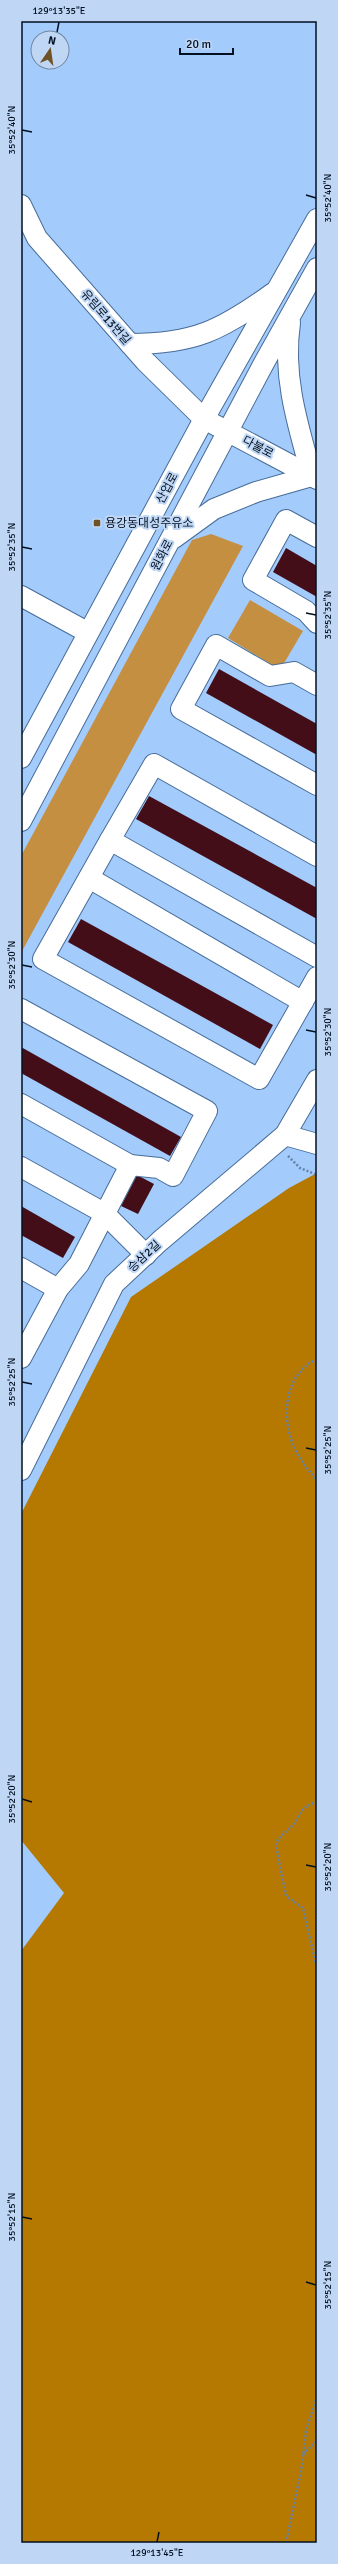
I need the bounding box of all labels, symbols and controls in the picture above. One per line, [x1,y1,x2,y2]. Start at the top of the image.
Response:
text: 129°13'35"E [32,5,86,17]
north arrow [30,30,70,70]
scale bar [180,30,233,56]
text: N [47,34,57,48]
text: 20 m [186,37,211,52]
text: 35°52'40"N [6,106,18,154]
text: 35°52'40"N [322,174,334,222]
street label: 유림로13번길 [78,287,134,348]
street label: 다불로 [240,433,276,462]
street label: 산업로 [153,470,182,506]
place label: 용강동대성주유소 [105,516,193,531]
marker: 용강동대성주유소 [92,518,102,528]
text: 35°52'35"N [6,523,18,571]
street label: 원화로 [148,537,177,573]
text: 35°52'35"N [322,591,334,639]
text: 35°52'30"N [6,941,18,989]
text: 35°52'30"N [322,1008,334,1056]
street label: 승삼2길 [125,1237,164,1275]
text: 35°52'25"N [6,1358,18,1406]
text: 35°52'25"N [322,1426,334,1474]
text: 35°52'20"N [6,1775,18,1823]
text: 35°52'20"N [322,1843,334,1891]
text: 35°52'15"N [6,2193,18,2241]
text: 35°52'15"N [322,2261,334,2309]
text: 129°13'45"E [130,2547,184,2559]

